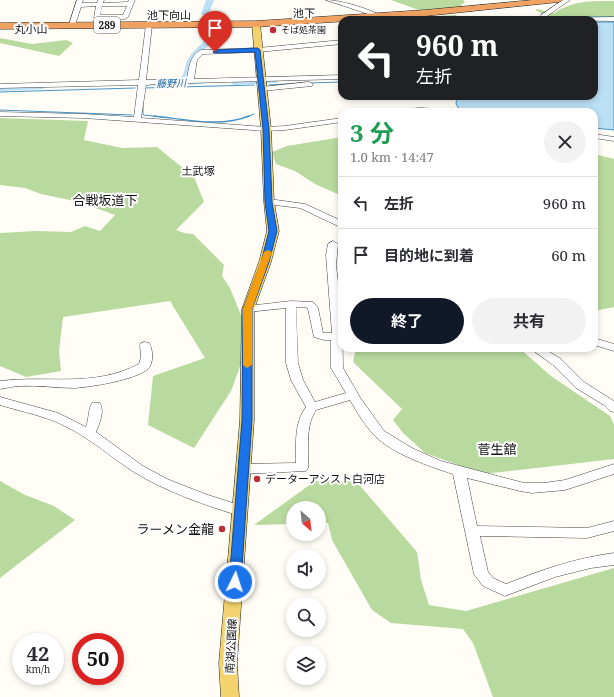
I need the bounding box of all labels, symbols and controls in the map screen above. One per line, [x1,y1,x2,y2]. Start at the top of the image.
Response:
district label: 池下 [293,5,315,20]
district label: 池下向山 [147,7,191,22]
pin [198,11,232,52]
road number: 289 [94,17,120,33]
icon: arrive [204,17,226,39]
district label: 丸小山 [15,21,48,36]
place label: そば処茶園 [281,23,326,36]
marker: そば処茶園 [268,25,278,35]
text: 960 m [416,26,498,64]
icon: left [350,32,402,84]
text: 左折 [416,64,452,88]
water label: 藤野川 [156,75,187,91]
text: 3 分 [350,116,394,149]
button: close [544,121,586,163]
text: 1.0 km · 14:47 [350,148,434,166]
district label: 土武塚 [182,163,215,178]
district label: 合戦坂道下 [72,191,138,209]
icon: left [350,192,372,214]
text: 左折 [384,193,414,213]
text: 960 m [543,193,586,213]
icon: arrive [350,244,372,266]
text: 目的地に到着 [384,245,474,265]
text: 60 m [551,245,586,265]
button: 終了 [350,298,464,344]
button: 共有 [472,298,586,344]
district label: 菅生舘 [477,440,517,458]
place label: データーアシスト白河店 [265,471,385,486]
marker: データーアシスト白河店 [252,474,262,484]
north arrow [286,501,326,541]
map controls [286,501,326,685]
place label: ラーメン金龍 [137,520,214,538]
marker: ラーメン金龍 [217,524,227,534]
button: sound [286,549,326,589]
position arrow [214,561,256,603]
button: search [286,597,326,637]
street label: 南湖公園線 [222,618,239,674]
speed limit sign: 50 [72,633,124,685]
text: 42 [27,640,49,667]
button: layers [286,645,326,685]
text: km/h [26,662,50,676]

